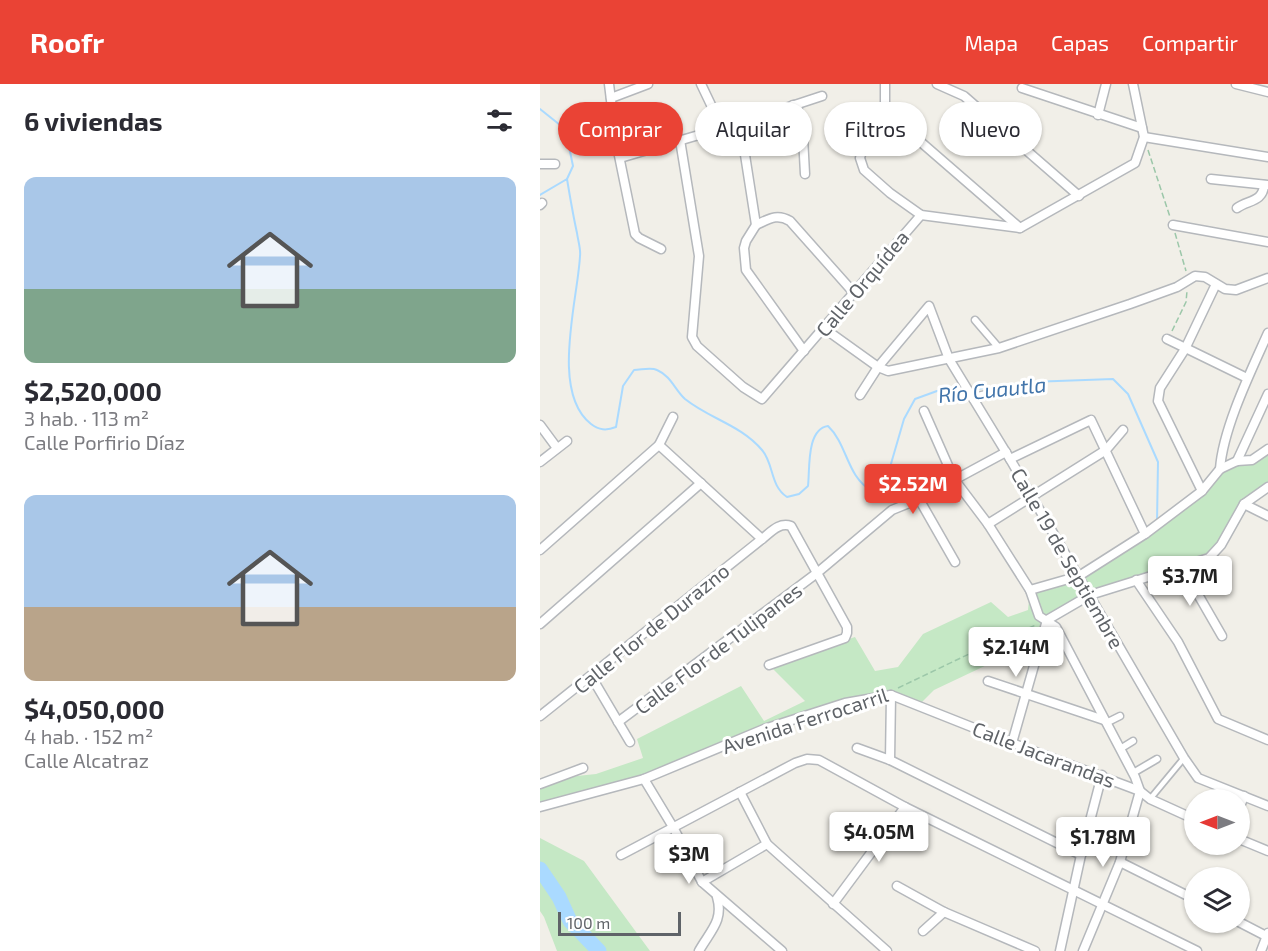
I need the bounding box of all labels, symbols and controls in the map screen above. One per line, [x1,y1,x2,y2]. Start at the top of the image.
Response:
text: Roofr [30,25,104,59]
text: Mapa [964,30,1018,55]
text: Capas [1051,30,1109,55]
text: Compartir [1142,30,1238,55]
chip: Comprar [558,102,683,156]
chip: Alquilar [695,102,812,156]
chip: Filtros [824,102,927,156]
chip: Nuevo [939,102,1042,156]
icon: filters [483,104,516,137]
text: 6 viviendas [24,105,163,136]
icon: home [216,216,324,324]
street label: Calle Orquídea [811,225,913,341]
water label: Río Cuautla [937,371,1047,407]
text: $2,520,000 [24,375,162,406]
text: 3 hab. · 113 m² [24,406,149,430]
text: Calle Porfirio Díaz [24,430,185,454]
pin: $2.52M [864,464,962,515]
street label: Calle 19 de Septiembre [1007,464,1129,652]
text: $2.52M [878,471,948,495]
icon: home [216,534,324,642]
pin: $3.7M [1148,556,1232,607]
street label: Calle Flor de Durazno [568,558,734,698]
text: $3.7M [1162,563,1218,587]
street label: Calle Flor de Tulipanes [630,577,806,719]
pin: $2.14M [967,627,1065,678]
text: $2.14M [983,634,1049,658]
street label: Avenida Ferrocarril [719,682,891,758]
text: $4,050,000 [24,693,165,724]
street label: Calle Jacarandas [969,716,1119,792]
text: 4 hab. · 152 m² [24,724,153,748]
text: Calle Alcatraz [24,748,149,772]
north arrow [1184,789,1250,855]
map controls [1184,789,1250,933]
pin: $4.05M [830,812,928,863]
pin: $1.78M [1054,817,1152,868]
text: $4.05M [843,819,915,843]
text: $1.78M [1070,824,1136,848]
pin: $3M [660,834,718,885]
text: $3M [668,841,710,865]
button: layers [1184,867,1250,933]
scale bar [558,909,681,936]
text: 100 m [567,913,610,932]

